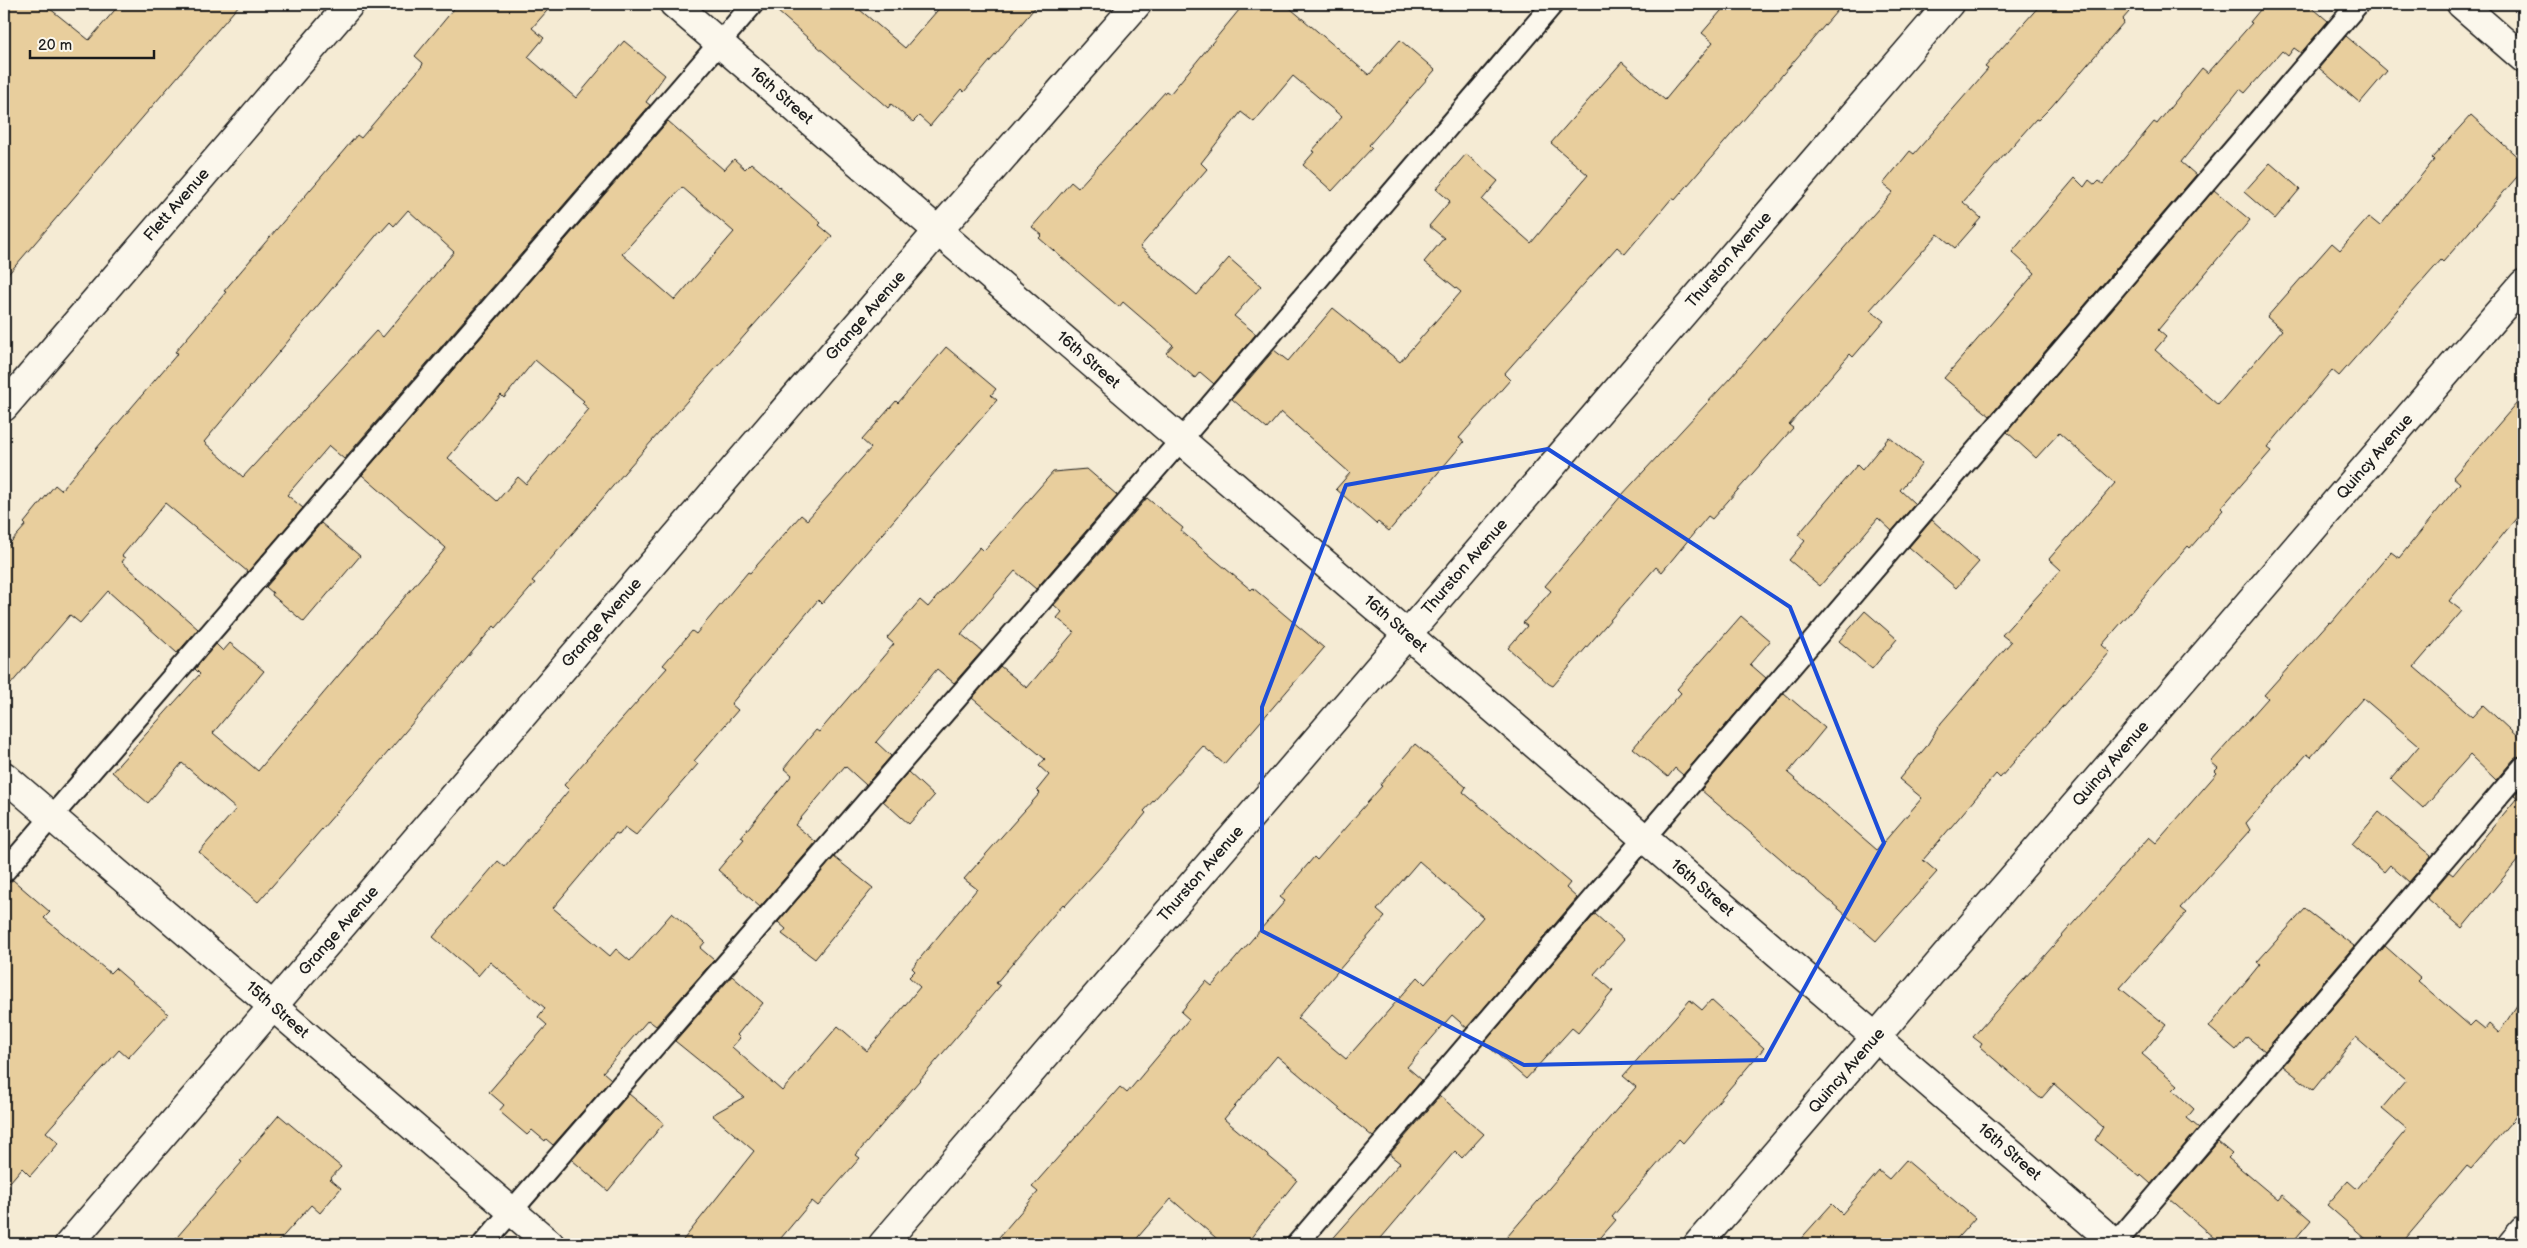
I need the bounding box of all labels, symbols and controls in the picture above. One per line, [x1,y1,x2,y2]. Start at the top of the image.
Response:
scale bar [30,28,154,60]
text: 20 m [38,36,72,55]
street label: 16th Street [745,63,817,129]
street label: Flett Avenue [140,164,214,245]
street label: Thurston Avenue [1682,208,1776,312]
street label: Grange Avenue [822,267,910,365]
street label: 16th Street [1052,327,1124,393]
street label: Quincy Avenue [2333,410,2418,504]
street label: Thurston Avenue [1418,515,1512,619]
street label: Grange Avenue [558,574,646,672]
street label: 16th Street [1359,591,1431,657]
street label: Quincy Avenue [2069,717,2154,811]
street label: Thurston Avenue [1154,822,1248,926]
street label: 16th Street [1666,855,1738,921]
street label: Grange Avenue [295,882,383,980]
street label: 15th Street [242,978,312,1043]
street label: Quincy Avenue [1805,1024,1890,1118]
street label: 16th Street [1973,1119,2045,1185]

